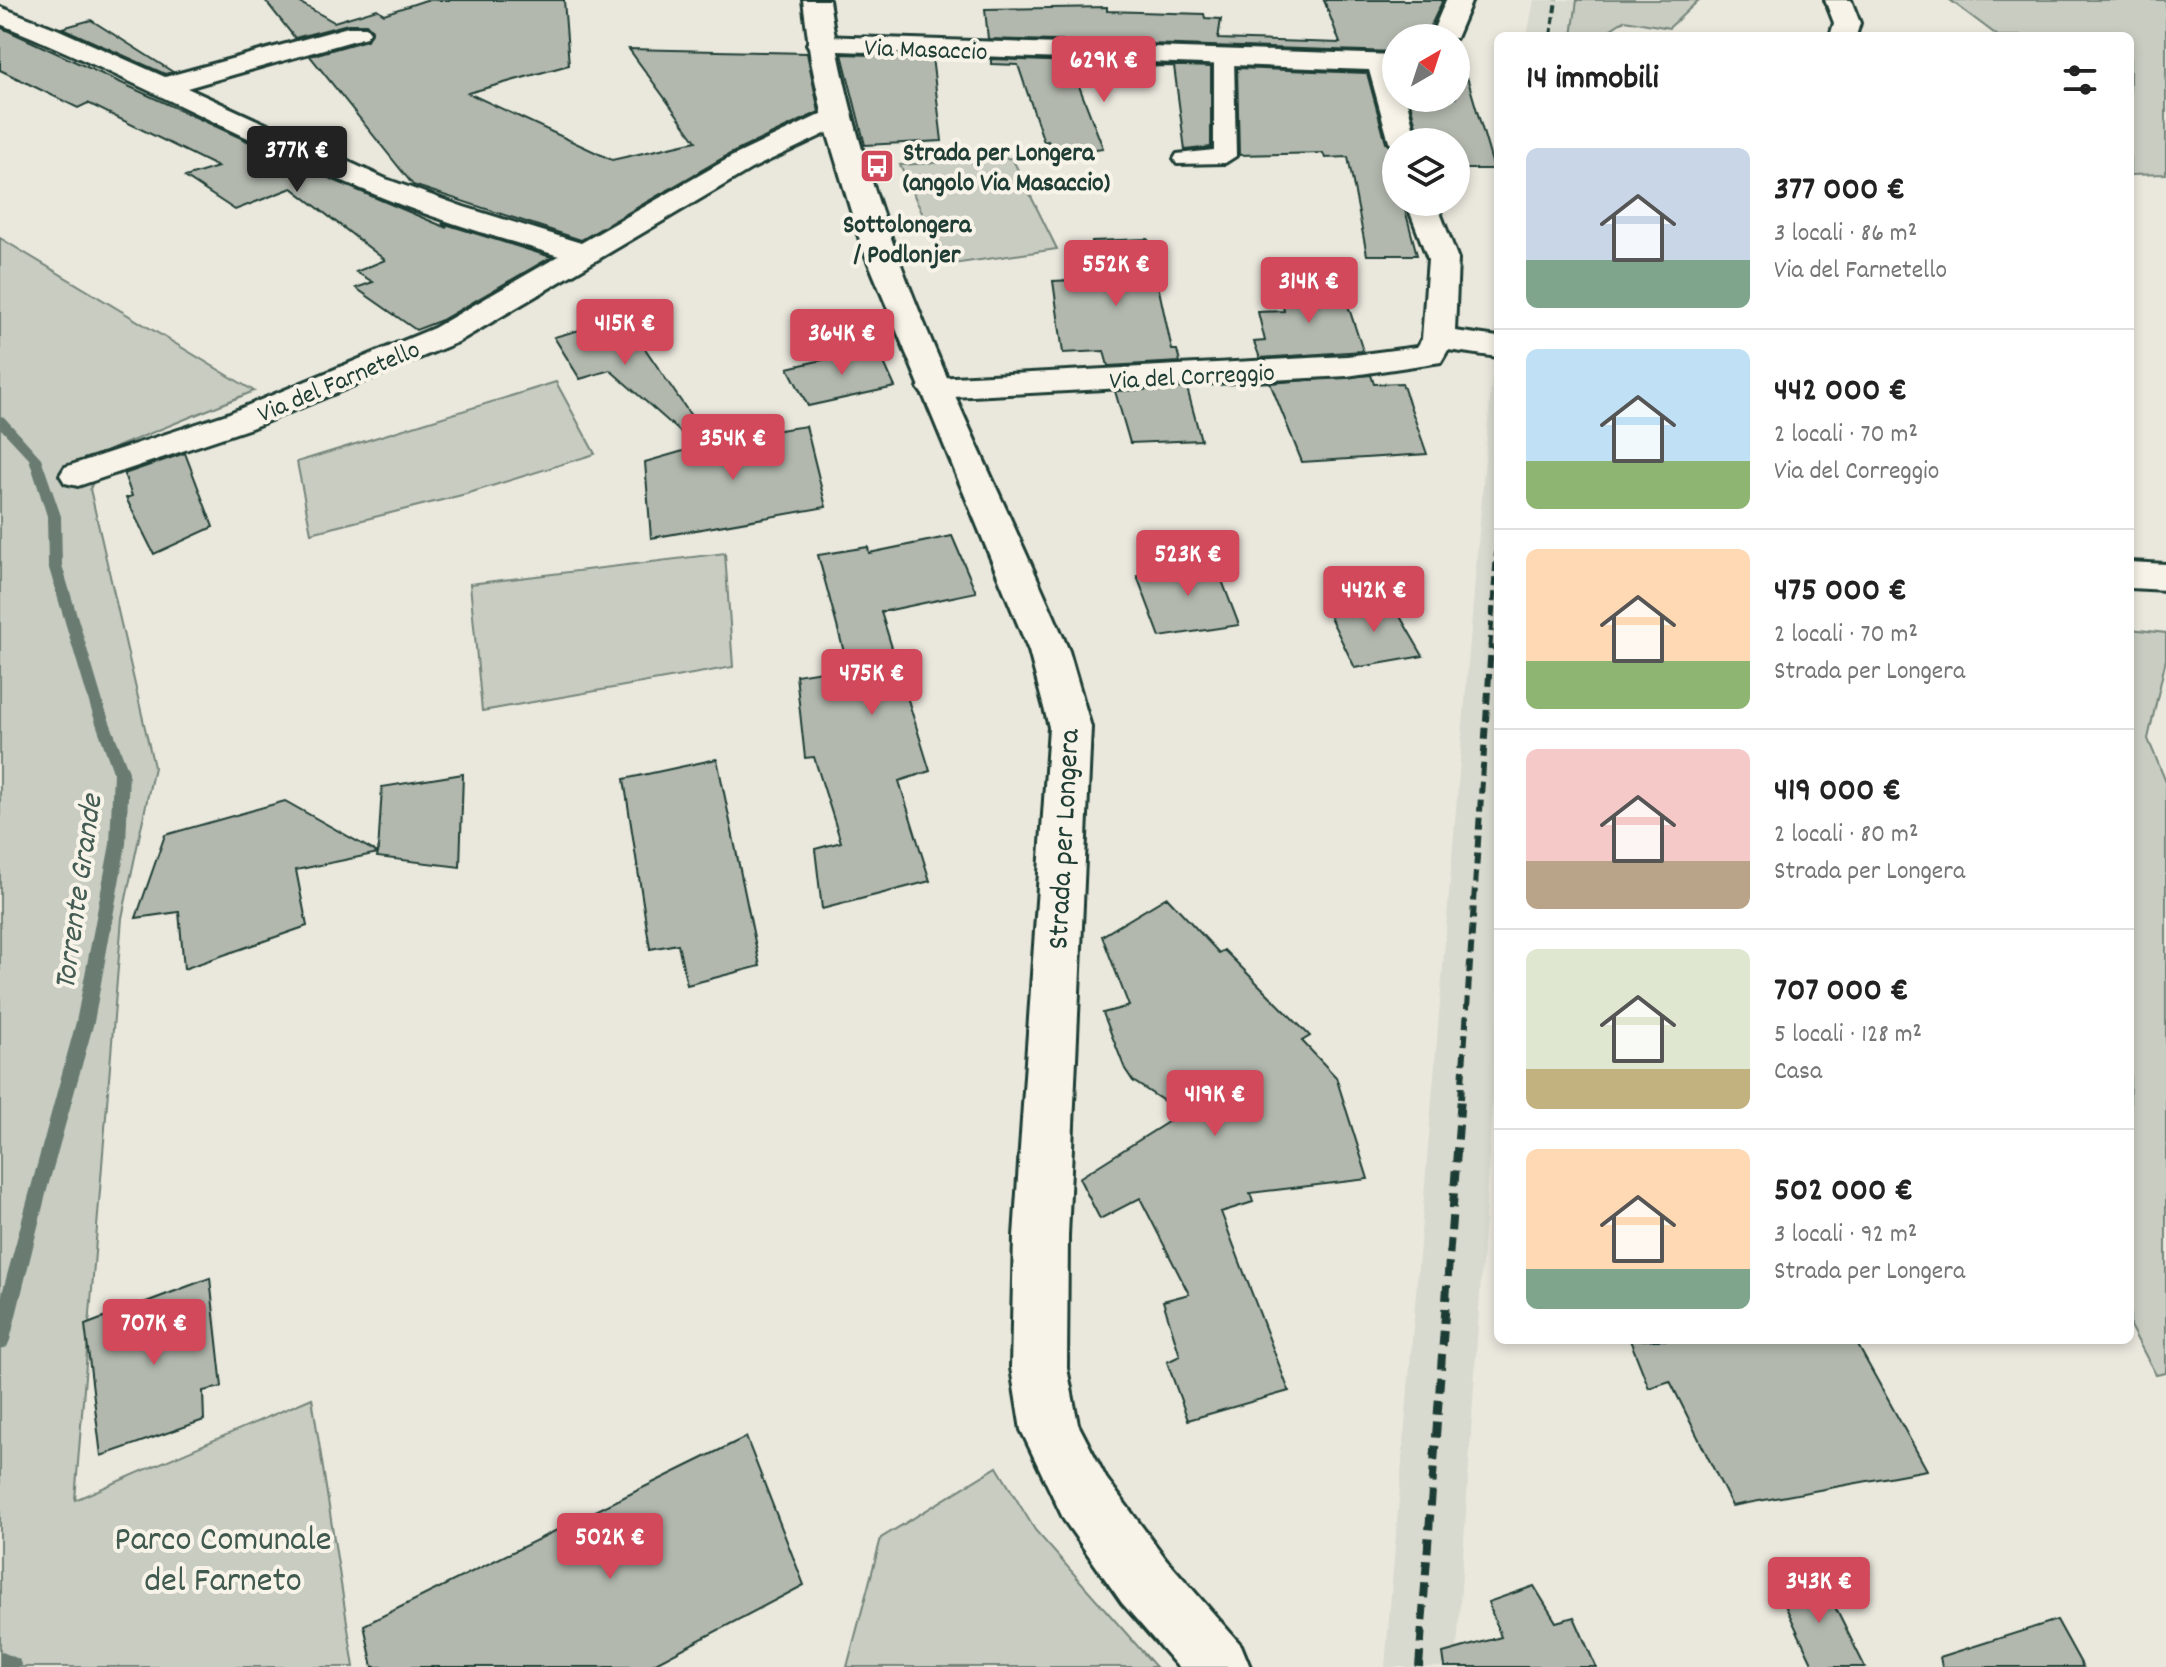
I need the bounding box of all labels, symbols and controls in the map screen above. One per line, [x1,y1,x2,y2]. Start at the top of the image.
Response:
north arrow [1382,24,1470,112]
map controls [1382,24,1470,216]
street label: Via Masaccio [864,31,988,72]
pin: 629K € [1039,36,1169,104]
text: 629K € [1070,43,1138,80]
text: 14 immobili [1526,56,1659,105]
icon: filters [2058,58,2102,102]
pin: 377K € [232,126,362,194]
button: layers [1382,128,1470,216]
text: 377K € [265,133,329,170]
place label: Strada per Longera (angolo Via Masaccio) [903,136,1110,203]
bus stop icon: Strada per Longera (angolo Via Masaccio) [858,147,896,185]
text: 377 000 € [1774,167,1905,216]
icon: home [1590,180,1686,276]
district label: Sottolongera / Podlonjer [843,208,972,275]
text: 3 locali · 86 m² [1774,216,1917,253]
pin: 552K € [1051,240,1181,308]
text: 552K € [1082,247,1150,284]
text: Via del Farnetello [1774,253,1947,290]
pin: 314K € [1244,257,1374,325]
text: 314K € [1279,264,1339,301]
pin: 415K € [560,299,690,367]
text: 415K € [595,306,656,343]
pin: 364K € [777,309,907,377]
text: 364K € [808,316,876,353]
street label: Via del Farnetello [252,332,426,434]
street label: Via del Correggio [1109,356,1276,401]
text: 442 000 € [1774,368,1907,417]
icon: home [1590,381,1686,477]
pin: 354K € [668,414,798,482]
text: 2 locali · 70 m² [1774,417,1918,454]
text: 354K € [700,421,766,458]
text: Via del Correggio [1774,454,1939,491]
pin: 523K € [1123,530,1253,598]
text: 523K € [1154,537,1222,574]
pin: 442K € [1309,566,1439,634]
text: 475 000 € [1774,568,1907,617]
text: 442K € [1341,573,1407,610]
icon: home [1590,581,1686,677]
text: 2 locali · 70 m² [1774,617,1918,654]
pin: 475K € [807,649,937,717]
text: Strada per Longera [1774,654,1965,691]
text: 475K € [839,656,905,693]
street label: Strada per Longera [1039,727,1094,950]
text: 419 000 € [1774,768,1901,817]
icon: home [1590,781,1686,877]
water label: Torrente Grande [44,790,118,993]
text: 2 locali · 80 m² [1774,817,1918,854]
text: Strada per Longera [1774,854,1965,891]
text: 707 000 € [1774,968,1909,1017]
icon: home [1590,981,1686,1077]
text: 5 locali · 128 m² [1774,1017,1922,1054]
text: Casa [1774,1054,1822,1091]
pin: 419K € [1150,1070,1280,1138]
text: 419K € [1185,1077,1245,1114]
text: 502 000 € [1774,1168,1913,1217]
icon: home [1590,1181,1686,1277]
text: 3 locali · 92 m² [1774,1217,1917,1254]
text: Strada per Longera [1774,1254,1965,1291]
pin: 707K € [89,1299,219,1367]
text: 707K € [121,1306,187,1343]
pin: 502K € [545,1513,675,1581]
park label: Parco Comunale del Farneto [114,1516,332,1609]
text: 502K € [575,1520,645,1557]
pin: 343K € [1754,1557,1884,1625]
text: 343K € [1786,1564,1852,1601]

